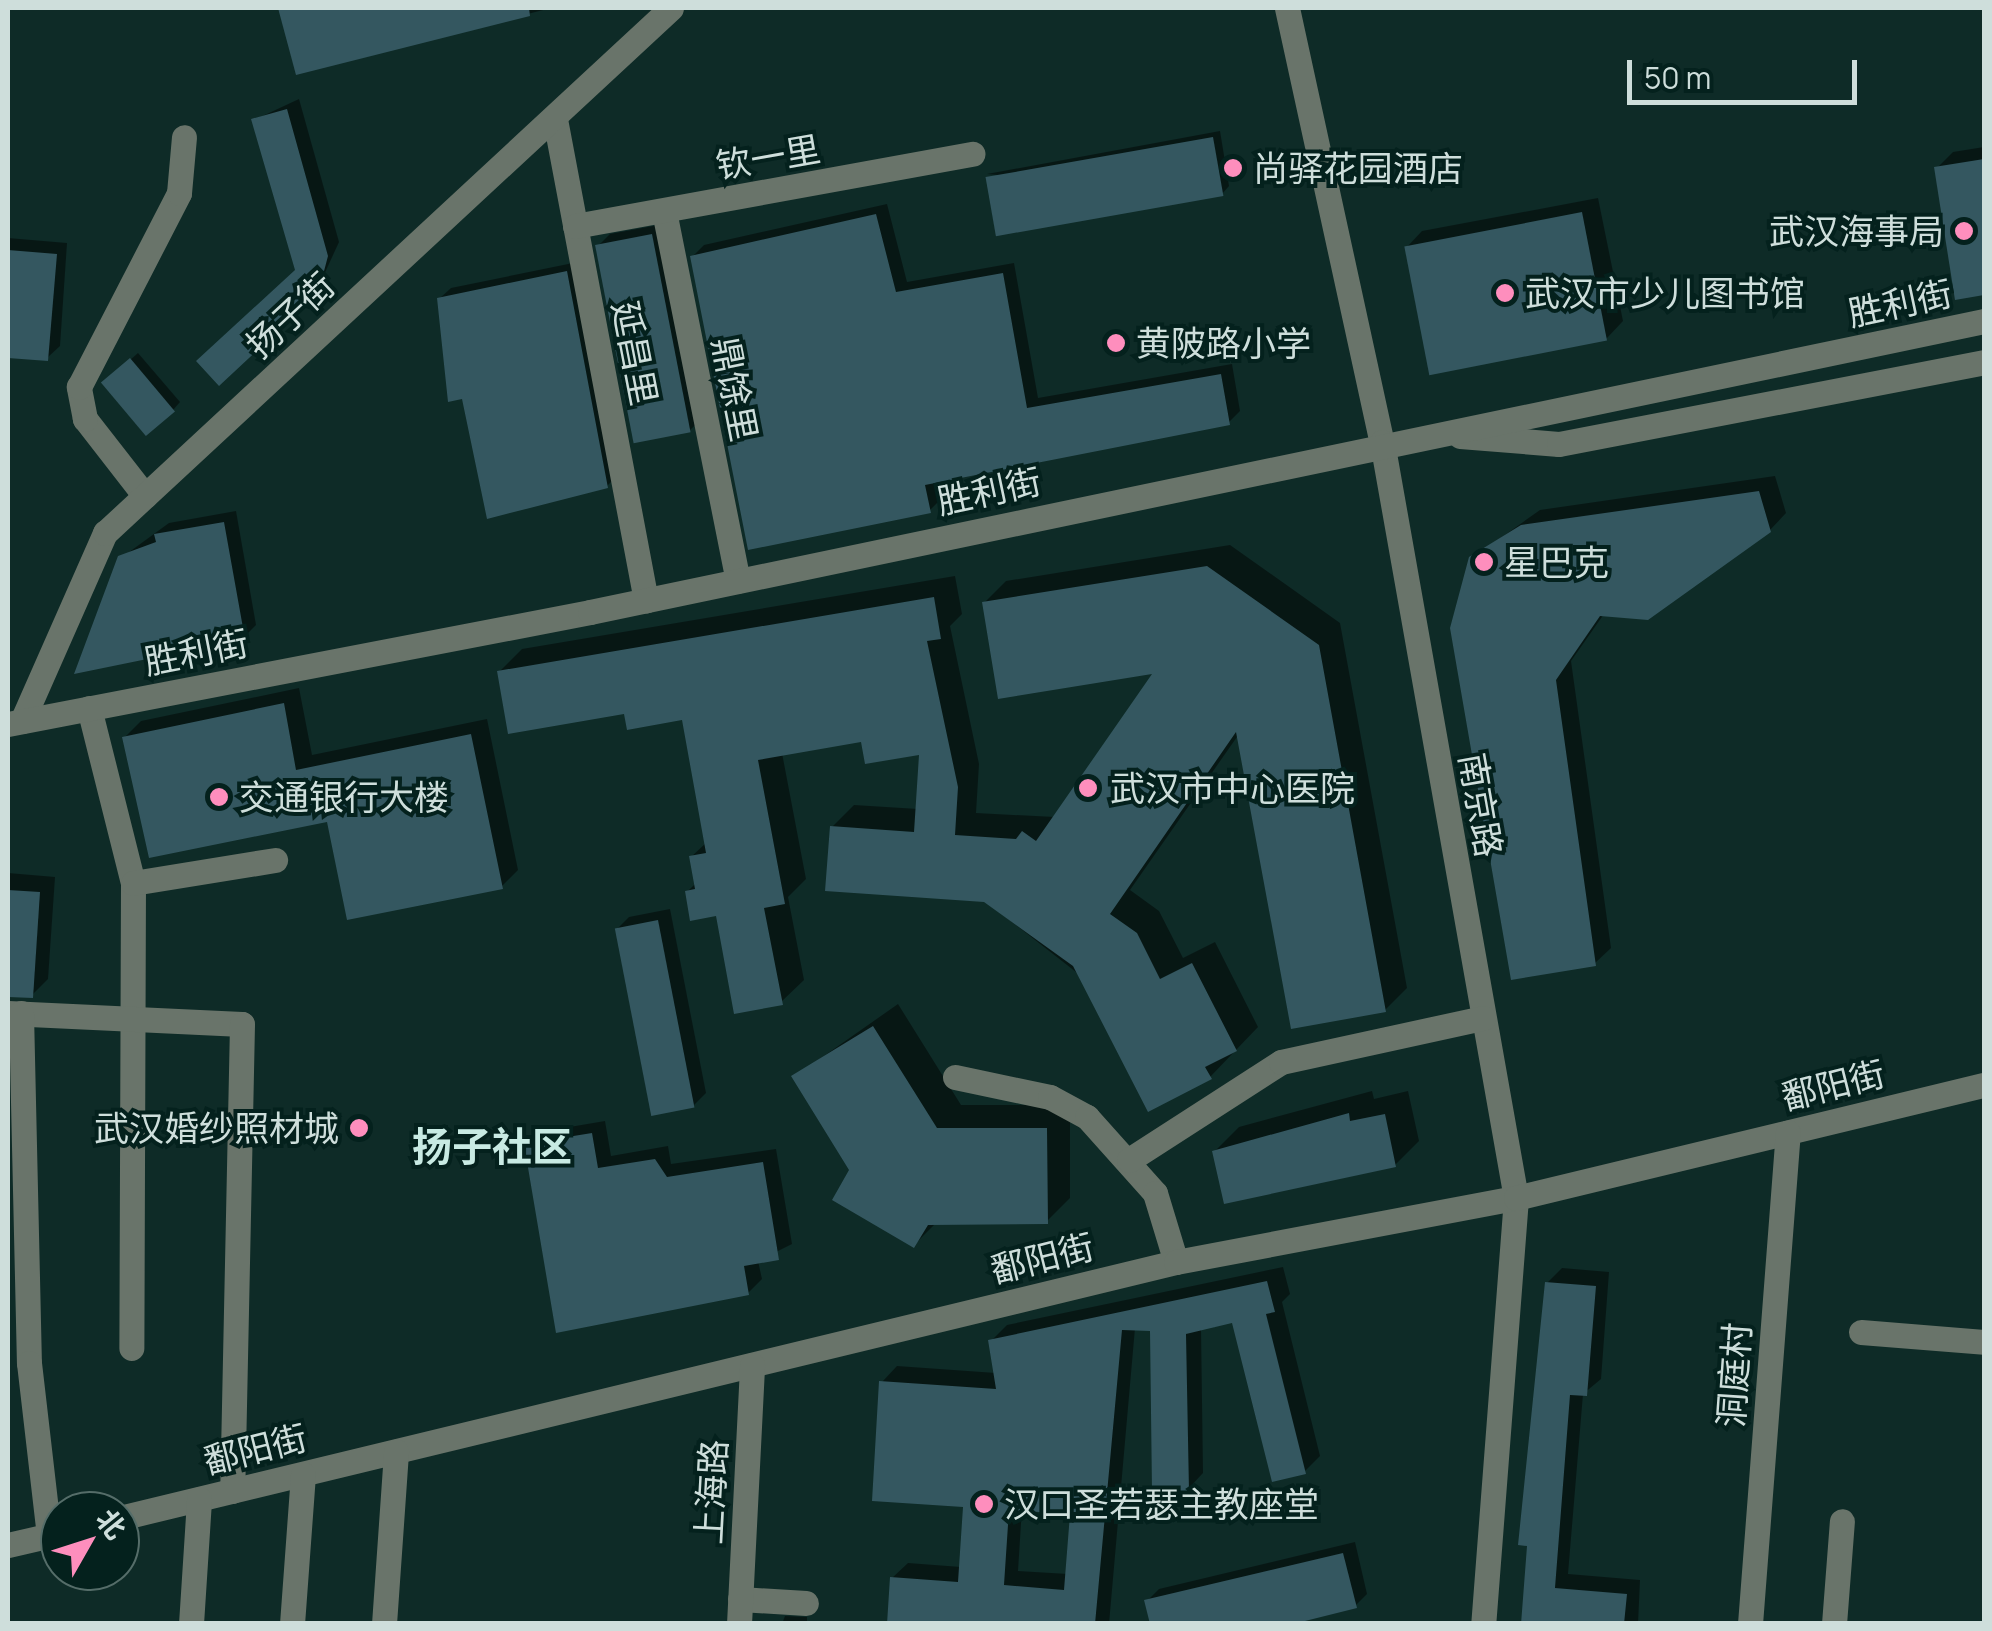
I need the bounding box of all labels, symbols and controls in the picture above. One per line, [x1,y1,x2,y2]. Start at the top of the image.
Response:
scale bar [1632,40,1862,102]
text: 50 m [1644,57,1711,98]
street label: 钦一里 [713,127,823,187]
place label: 尚驿花园酒店 [1253,147,1463,189]
marker: 尚驿花园酒店 [1222,157,1244,179]
place label: 武汉海事局 [1769,210,1944,252]
marker: 武汉海事局 [1953,220,1975,242]
street label: 扬子街 [237,264,343,366]
place label: 武汉市少儿图书馆 [1525,272,1805,314]
street label: 胜利街 [1844,272,1956,334]
marker: 武汉市少儿图书馆 [1494,282,1516,304]
street label: 延昌里 [604,297,666,409]
place label: 黄陂路小学 [1136,322,1311,364]
marker: 黄陂路小学 [1105,332,1127,354]
street label: 鼎馀里 [704,333,766,445]
street label: 胜利街 [933,460,1045,522]
place label: 星巴克 [1504,541,1609,583]
marker: 星巴克 [1473,551,1495,573]
street label: 胜利街 [140,621,252,683]
street label: 南京路 [1451,750,1511,860]
place label: 武汉市中心医院 [1110,767,1355,809]
marker: 武汉市中心医院 [1075,775,1101,801]
place label: 交通银行大楼 [239,776,449,818]
marker: 交通银行大楼 [208,786,230,808]
street label: 鄱阳街 [1777,1052,1889,1118]
place label: 武汉婚纱照材城 [94,1107,339,1149]
marker: 武汉婚纱照材城 [348,1117,370,1139]
district label: 扬子社区 [412,1122,572,1170]
street label: 鄱阳街 [986,1225,1098,1291]
street label: 洞庭村 [1709,1321,1759,1429]
street label: 鄱阳街 [199,1416,311,1482]
street label: 上海路 [687,1438,735,1546]
place label: 汉口圣若瑟主教座堂 [1004,1483,1319,1525]
north arrow [40,1491,140,1591]
marker: 汉口圣若瑟主教座堂 [973,1493,995,1515]
text: 北 [88,1501,135,1546]

